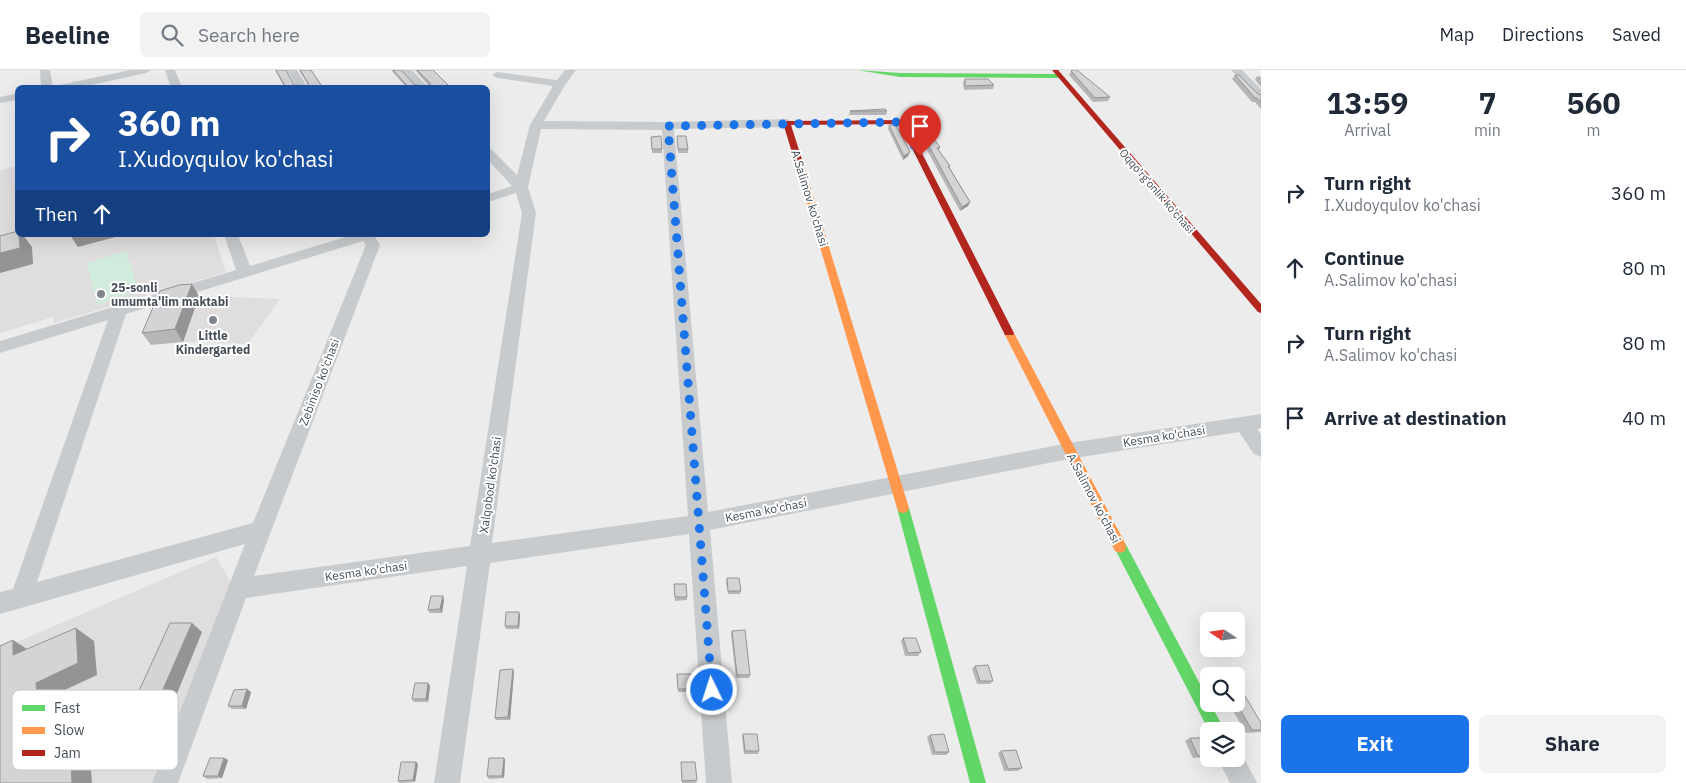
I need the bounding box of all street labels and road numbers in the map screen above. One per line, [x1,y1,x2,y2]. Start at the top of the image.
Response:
street label: Oqqo'rg'onlik ko'chasi [1116,146,1198,236]
street label: A.Salimov ko'chasi [788,148,832,248]
street label: Zebiniso ko'chasi [296,336,342,428]
street label: Kesma ko'chasi [1122,422,1206,450]
street label: Xalqobod ko'chasi [476,436,504,534]
street label: A.Salimov ko'chasi [1064,450,1124,546]
street label: Kesma ko'chasi [724,495,808,525]
street label: Kesma ko'chasi [324,558,408,584]

